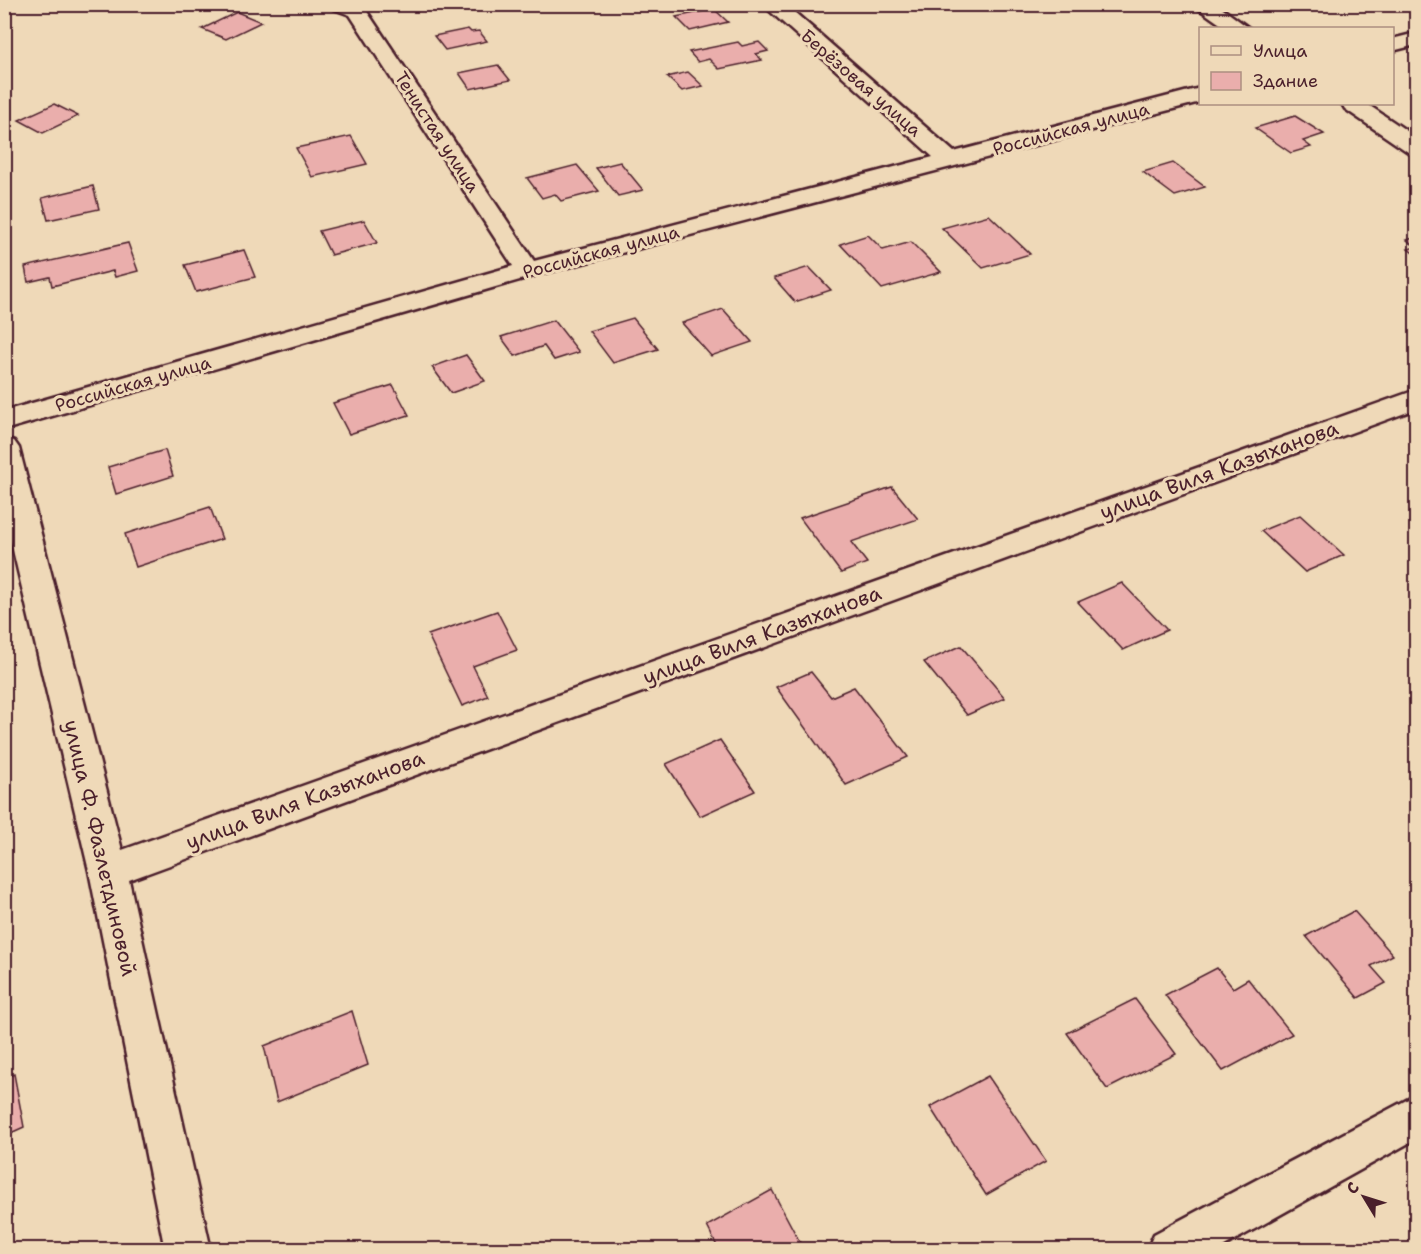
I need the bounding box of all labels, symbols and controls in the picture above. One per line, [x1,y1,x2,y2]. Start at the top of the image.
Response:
street label: Берёзовая улица [795,24,927,142]
legend [1199,27,1394,105]
text: Улица [1253,39,1307,63]
street label: Тенистая улица [389,67,485,197]
text: Здание [1253,69,1318,93]
street label: Российская улица [990,97,1152,161]
street label: Российская улица [520,220,682,284]
street label: Российская улица [52,350,214,418]
street label: улица Виля Казыханова [1096,414,1342,526]
street label: улица Виля Казыханова [639,579,885,691]
street label: улица Ф. Фазлетдиновой [57,717,143,979]
street label: улица Виля Казыханова [182,744,428,856]
north arrow [1334,1167,1394,1227]
text: С [1341,1178,1364,1198]

